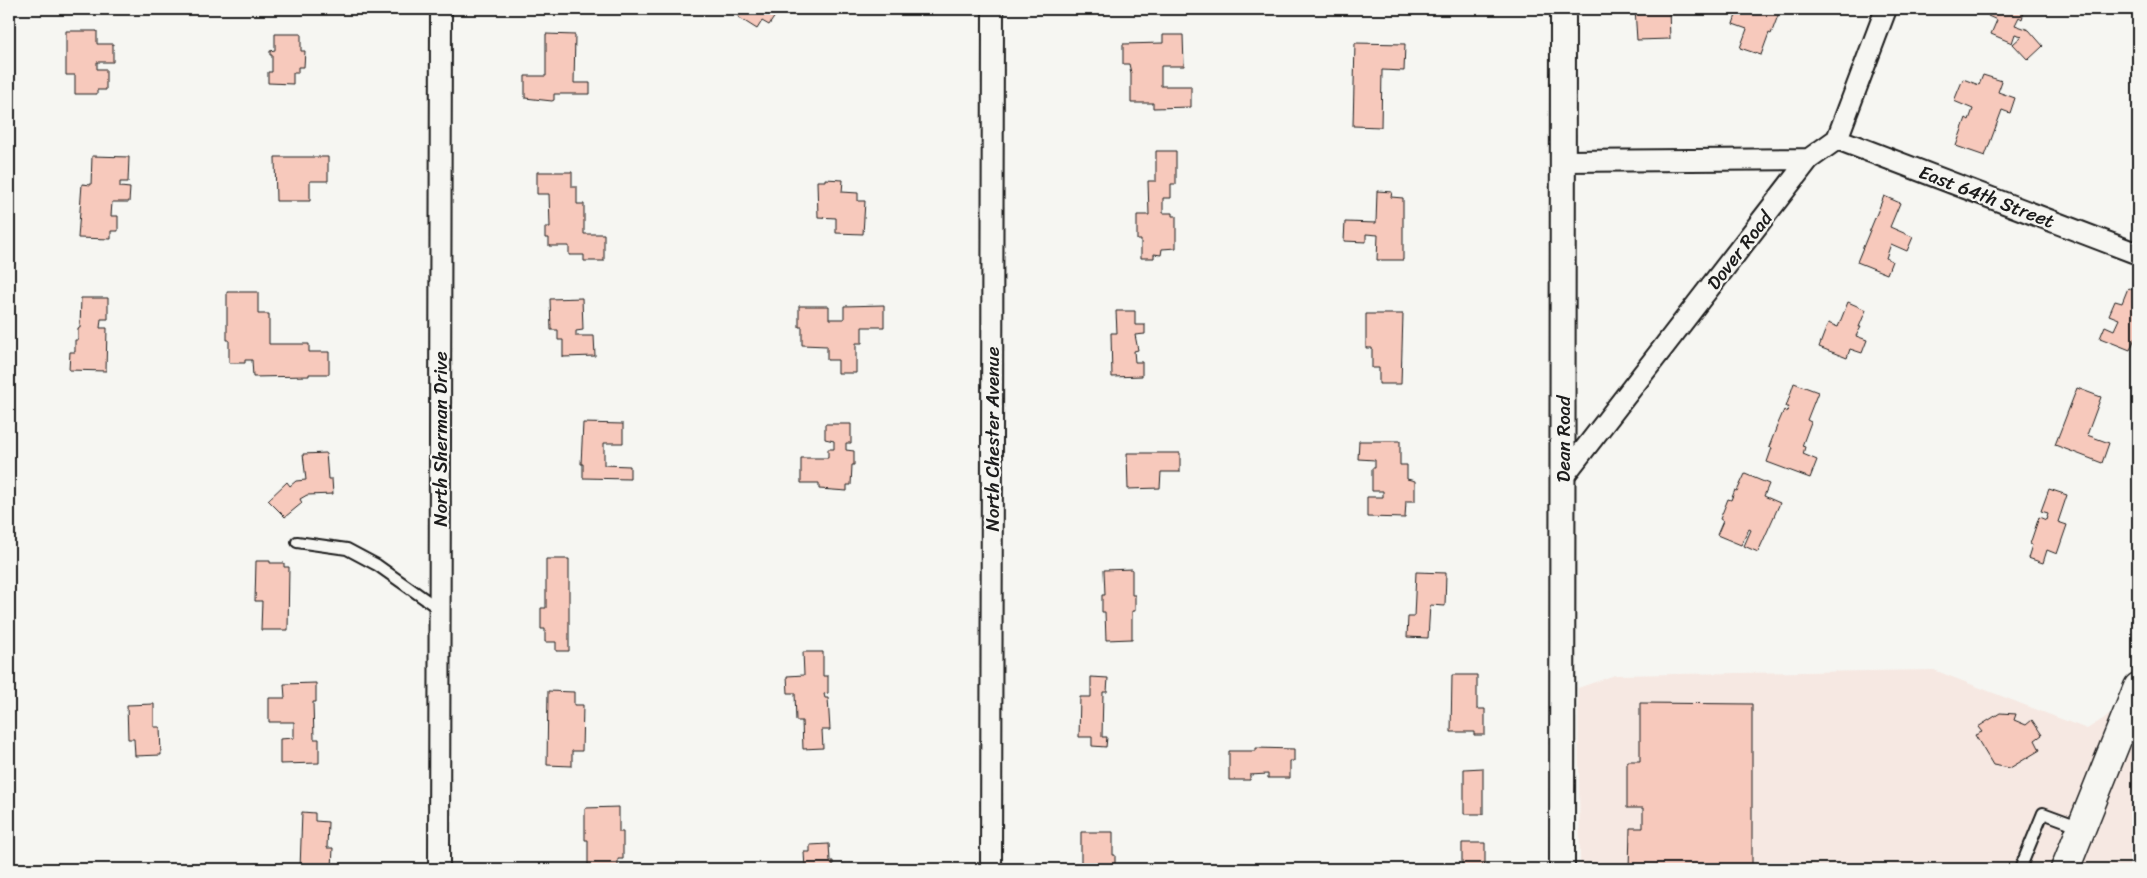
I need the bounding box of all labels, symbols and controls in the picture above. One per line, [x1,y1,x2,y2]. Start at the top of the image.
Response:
street label: East 64th Street [1914,155,2060,238]
street label: Dover Road [1698,202,1782,297]
street label: North Chester Avenue [976,346,1009,532]
street label: North Sherman Drive [424,351,457,527]
street label: Dean Road [1547,395,1580,482]

